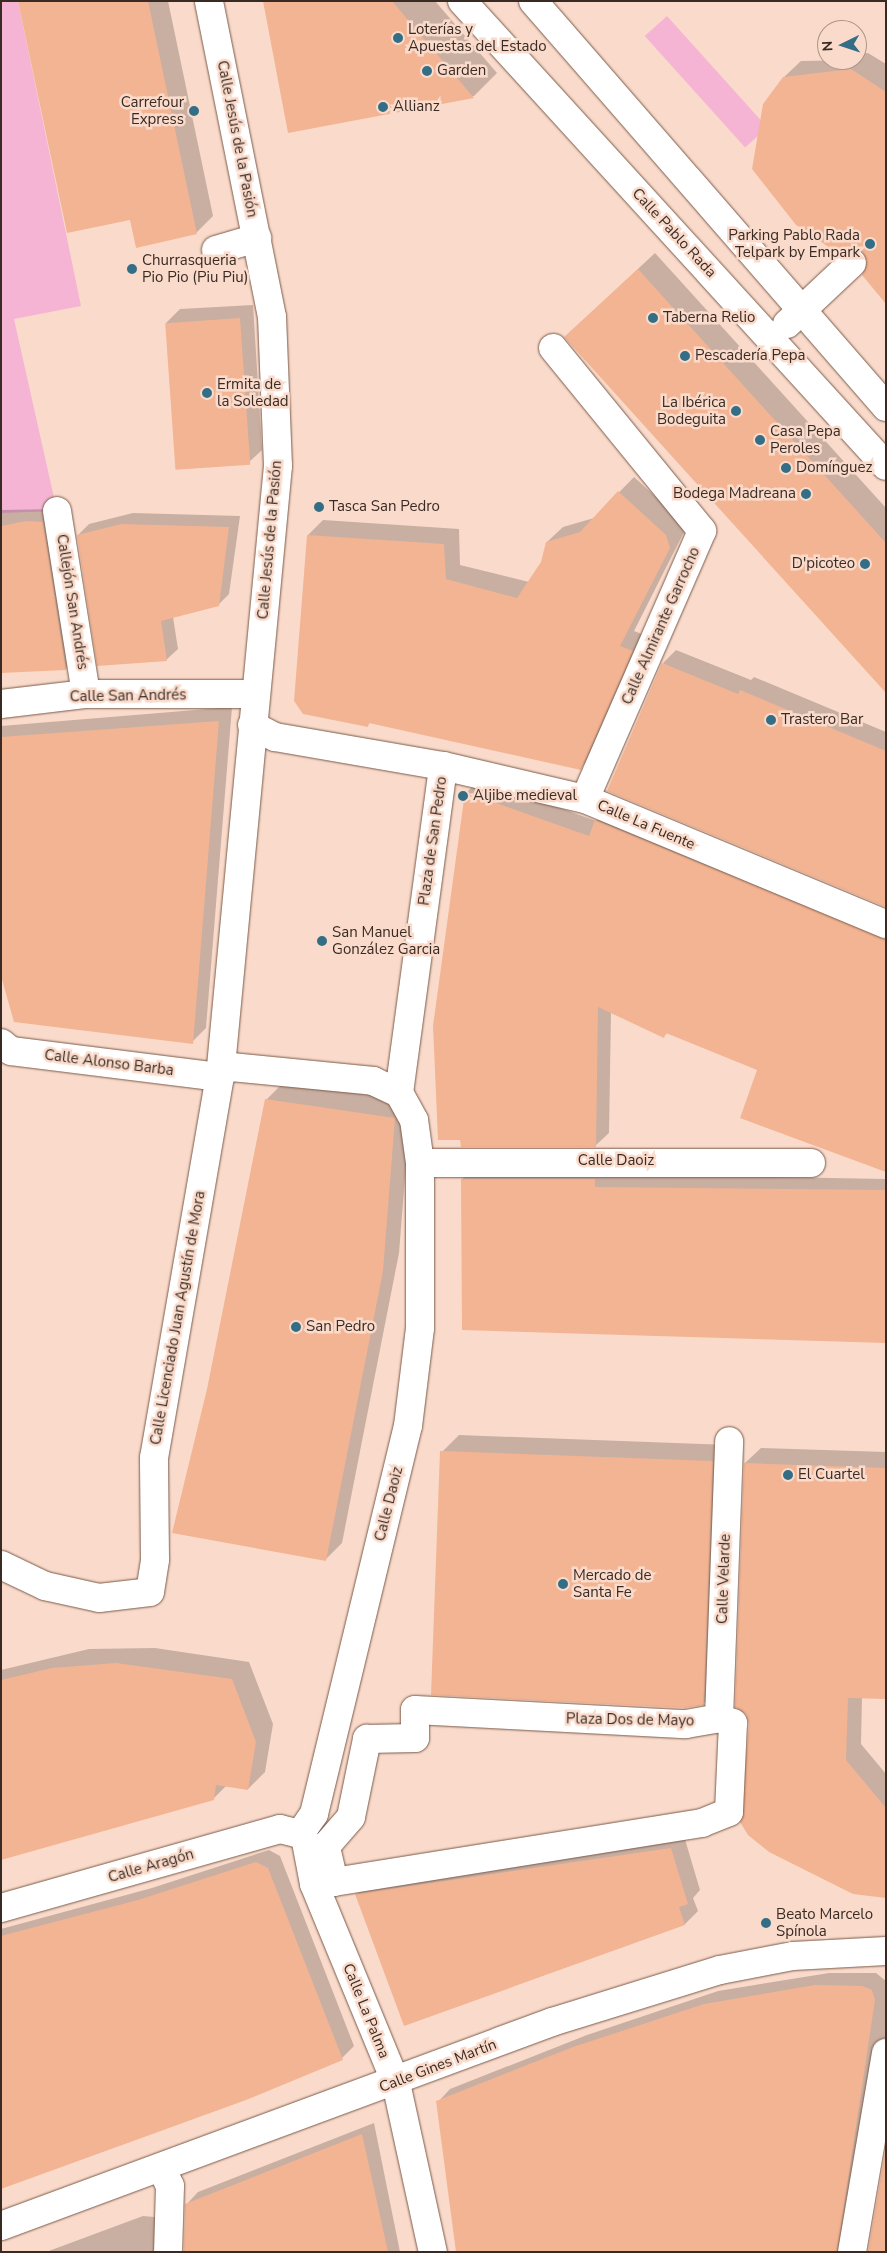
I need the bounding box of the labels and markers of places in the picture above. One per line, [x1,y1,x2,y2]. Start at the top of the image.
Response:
place label: Loterías y Apuestas del Estado [408,20,547,55]
marker: Loterías y Apuestas del Estado [392,32,404,44]
place label: Garden [437,62,486,80]
marker: Garden [421,65,433,77]
place label: Carrefour Express [121,93,184,128]
place label: Allianz [393,98,440,116]
marker: Allianz [377,101,389,113]
marker: Carrefour Express [188,105,200,117]
place label: Parking Pablo Rada Telpark by Empark [728,226,860,261]
marker: Parking Pablo Rada Telpark by Empark [864,238,876,250]
place label: Churrasqueria Pio Pio (Piu Piu) [142,251,248,286]
marker: Churrasqueria Pio Pio (Piu Piu) [126,263,138,275]
place label: Taberna Relio [663,309,755,327]
marker: Taberna Relio [647,312,659,324]
place label: Pescadería Pepa [695,347,805,365]
marker: Pescadería Pepa [679,350,691,362]
place label: Ermita de la Soledad [217,375,289,410]
marker: Ermita de la Soledad [201,387,213,399]
place label: La Ibérica Bodeguita [657,393,726,428]
marker: La Ibérica Bodeguita [730,405,742,417]
place label: Casa Pepa Peroles [770,422,841,457]
marker: Casa Pepa Peroles [754,434,766,446]
place label: Domínguez [796,459,872,477]
marker: Domínguez [780,462,792,474]
place label: Bodega Madreana [673,485,796,503]
marker: Bodega Madreana [800,488,812,500]
place label: Tasca San Pedro [329,498,440,516]
marker: Tasca San Pedro [313,501,325,513]
place label: D'picoteo [792,555,855,573]
marker: D'picoteo [859,558,871,570]
place label: Trastero Bar [781,711,863,729]
marker: Trastero Bar [765,714,777,726]
place label: Aljibe medieval [473,787,577,805]
marker: Aljibe medieval [457,790,469,802]
place label: San Manuel González Garcia [332,923,440,958]
marker: San Manuel González Garcia [316,935,328,947]
place label: San Pedro [306,1318,375,1336]
marker: San Pedro [290,1321,302,1333]
place label: El Cuartel [798,1466,865,1484]
marker: El Cuartel [782,1469,794,1481]
place label: Mercado de Santa Fe [573,1566,652,1601]
marker: Mercado de Santa Fe [557,1578,569,1590]
place label: Beato Marcelo Spínola [776,1905,873,1940]
marker: Beato Marcelo Spínola [760,1917,772,1929]

